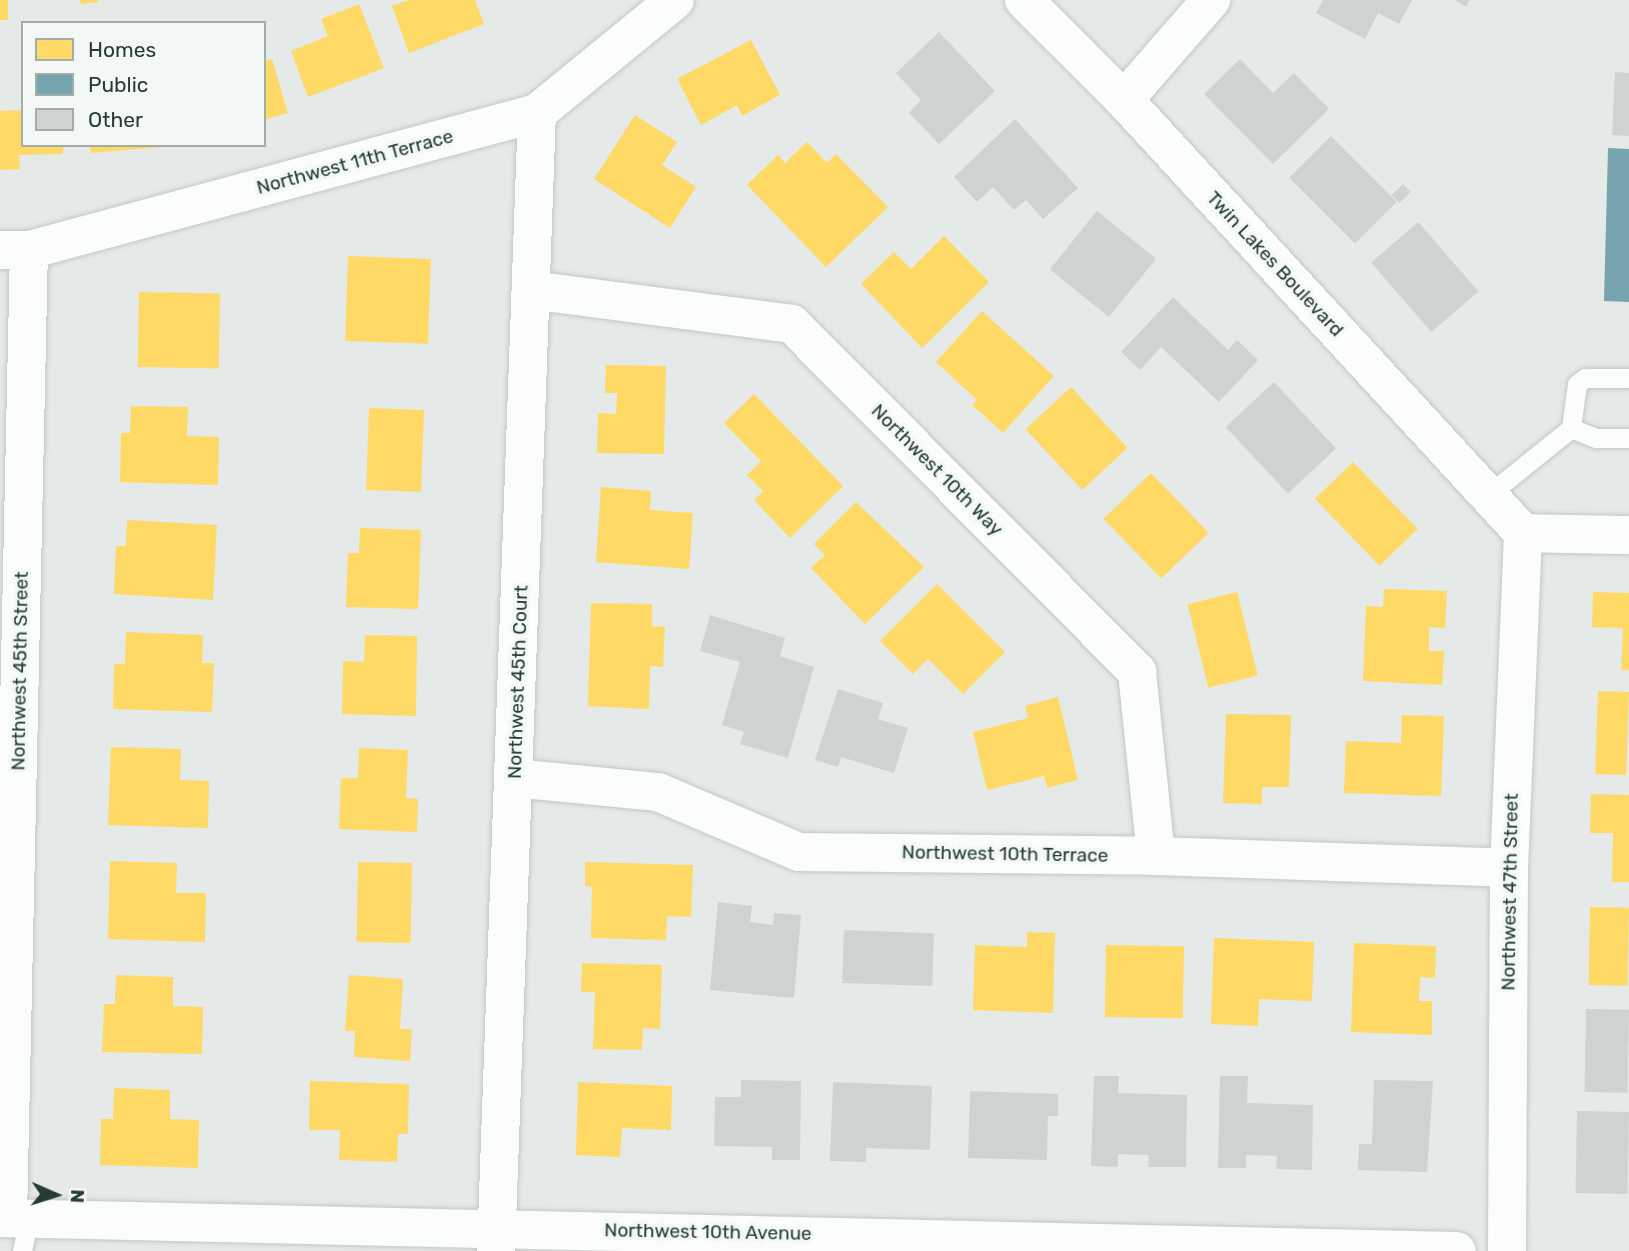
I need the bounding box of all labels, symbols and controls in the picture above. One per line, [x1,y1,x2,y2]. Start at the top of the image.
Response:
legend [21,21,266,147]
text: Homes [88,37,156,62]
text: Public [88,72,148,97]
text: Other [88,107,143,132]
street label: Northwest 11th Terrace [254,125,456,199]
street label: Twin Lakes Boulevard [1202,187,1348,341]
street label: Northwest 10th Way [866,399,1008,541]
street label: Northwest 45th Street [7,571,33,771]
street label: Northwest 45th Court [503,585,533,779]
street label: Northwest 47th Street [1497,793,1523,991]
street label: Northwest 10th Terrace [901,841,1109,867]
north arrow [21,1160,91,1230]
text: N [66,1189,89,1204]
street label: Northwest 10th Avenue [604,1219,812,1245]

